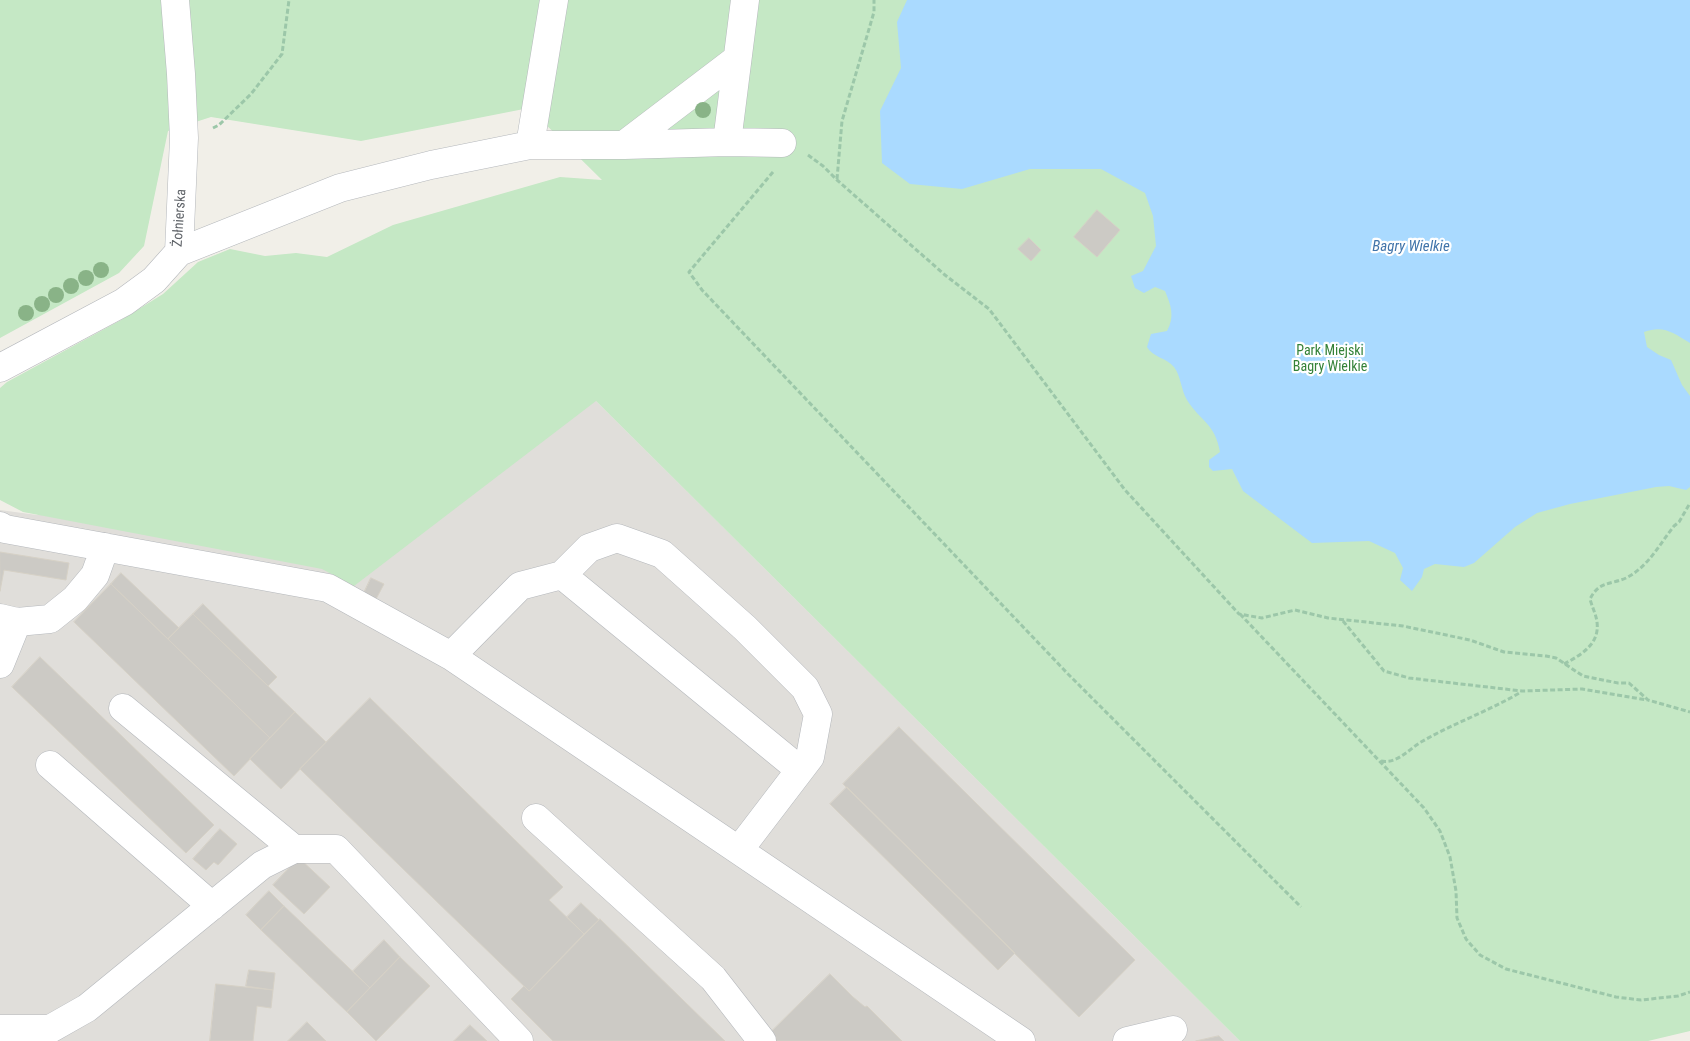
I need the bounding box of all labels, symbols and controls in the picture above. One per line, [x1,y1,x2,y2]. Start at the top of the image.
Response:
street label: Żołnierska [170,189,190,247]
water label: Bagry Wielkie [1372,238,1450,256]
park label: Park Miejski Bagry Wielkie [1293,343,1367,376]

